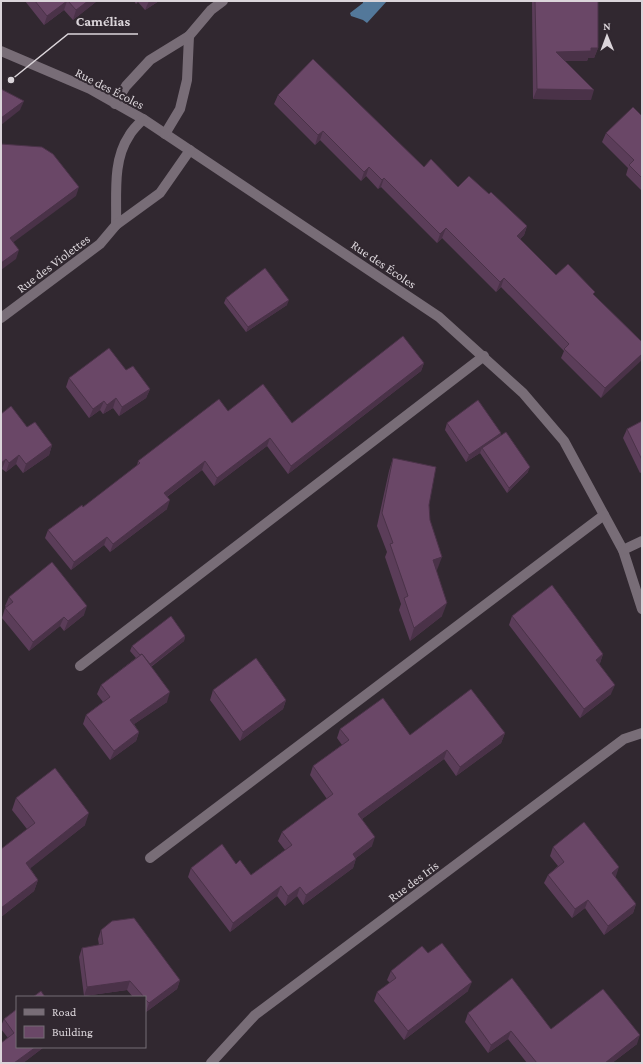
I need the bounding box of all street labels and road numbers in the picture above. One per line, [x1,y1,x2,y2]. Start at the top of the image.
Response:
street label: Rue des Écoles [73,65,147,112]
street label: Rue des Violettes [14,231,93,296]
street label: Rue des Écoles [348,237,419,292]
street label: Rue des Iris [385,858,441,905]

